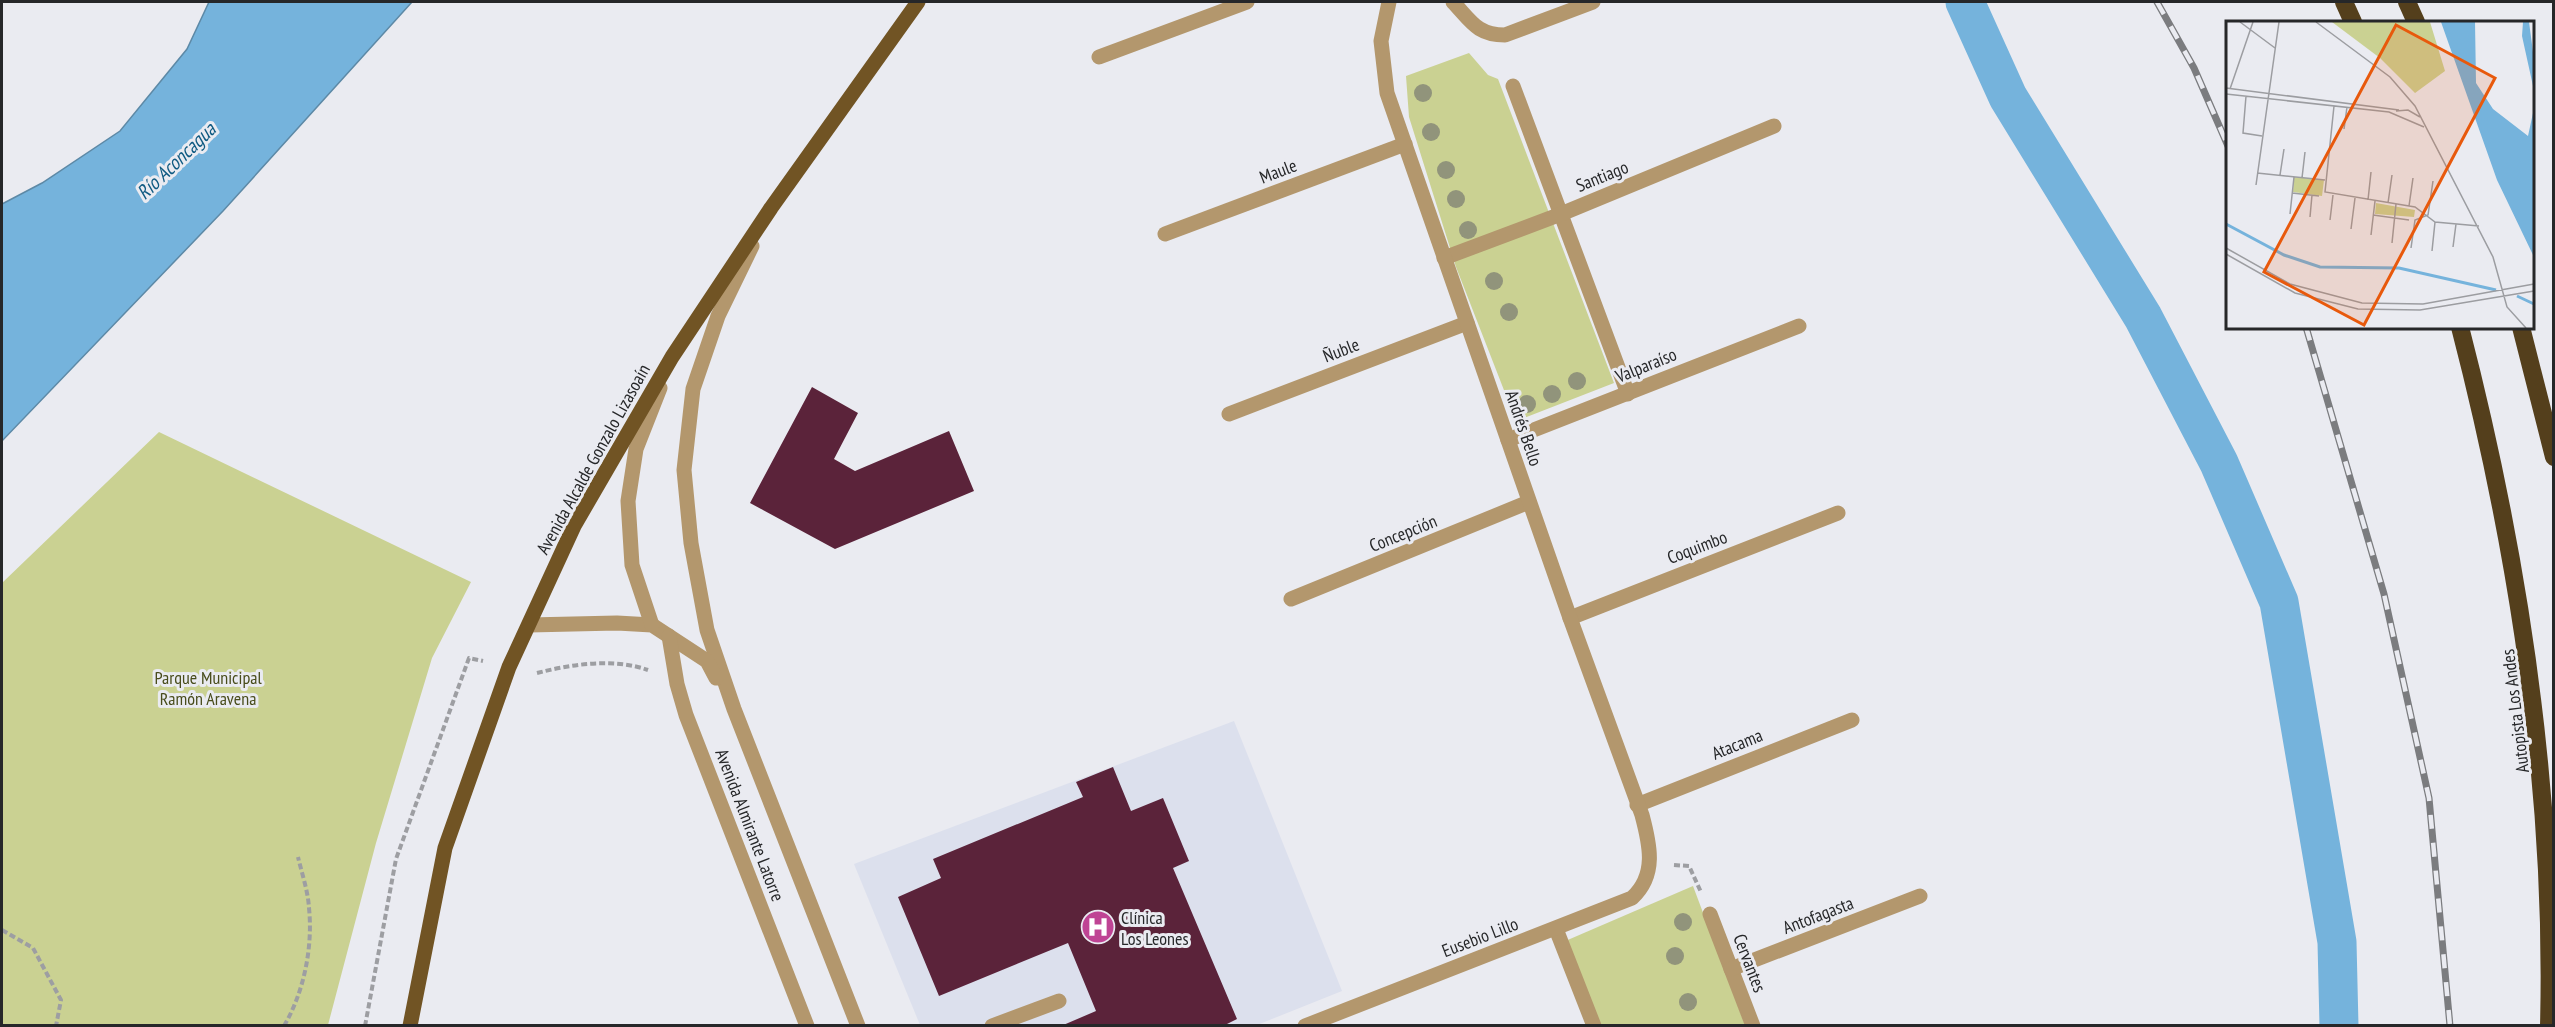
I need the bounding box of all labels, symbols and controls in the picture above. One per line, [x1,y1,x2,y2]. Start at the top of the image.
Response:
inset map [2226,21,2534,328]
water label: Río Aconcagua [131,116,222,205]
street label: Maule [1256,153,1300,189]
street label: Santiago [1572,155,1632,197]
street label: Ñuble [1320,333,1362,367]
street label: Valparaíso [1611,342,1680,388]
street label: Avenida Alcalde Gonzalo Lizasoaín [531,360,655,558]
street label: Andrés Bello [1500,387,1548,469]
street label: Concepción [1366,509,1440,557]
street label: Coquimbo [1664,525,1730,569]
street label: Autopista Los Andes [2496,648,2534,774]
park label: Parque Municipal Ramón Aravena [154,666,262,710]
street label: Atacama [1708,723,1766,765]
street label: Avenida Almirante Latorre [710,746,790,904]
street label: Antofagasta [1779,891,1857,939]
place label: Clínica Los Leones [1121,906,1189,950]
hospital icon: Clínica Los Leones [1080,909,1116,945]
street label: Eusebio Lillo [1439,912,1522,962]
street label: Cervantes [1728,931,1772,995]

